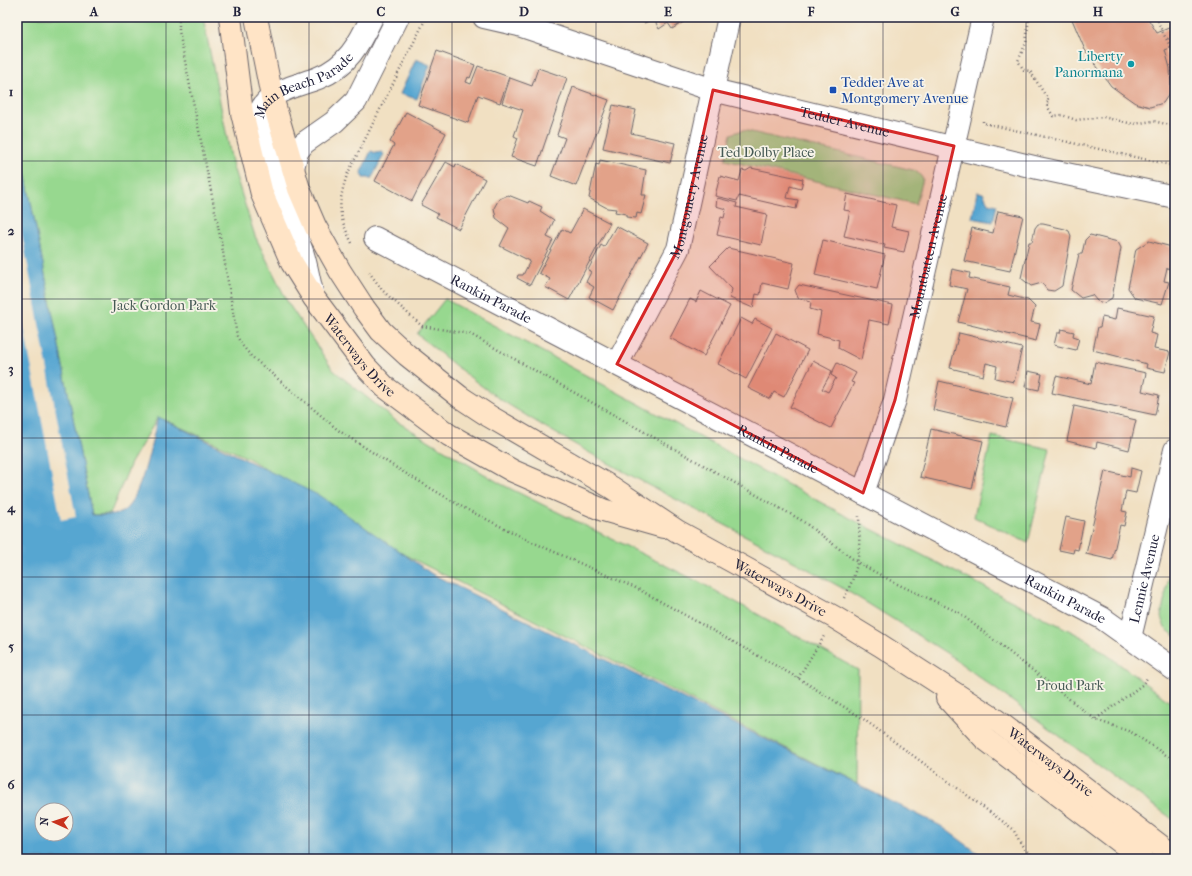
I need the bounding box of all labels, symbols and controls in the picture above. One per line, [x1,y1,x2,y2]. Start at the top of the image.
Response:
text: A [89,4,99,19]
text: B [233,4,242,19]
text: C [377,4,386,19]
text: D [519,4,529,19]
text: E [664,4,672,19]
text: F [807,4,815,19]
text: G [950,4,960,19]
text: H [1093,4,1104,19]
place label: Liberty Panormana [1054,48,1124,81]
street label: Main Beach Parade [251,49,357,121]
marker: Liberty Panormana [1126,59,1136,69]
place label: Tedder Ave at Montgomery Avenue [841,74,968,107]
text: 1 [9,84,14,99]
marker: Tedder Ave at Montgomery Avenue [828,85,838,95]
street label: Tedder Avenue [798,103,891,141]
street label: Montgomery Avenue [666,132,712,262]
park label: Ted Dolby Place [718,144,814,161]
street label: Mountbatten Avenue [906,192,951,320]
text: 2 [8,223,15,238]
street label: Rankin Parade [447,271,534,327]
park label: Jack Gordon Park [111,297,217,314]
street label: Waterways Drive [319,310,399,401]
text: 3 [8,361,14,377]
street label: Rankin Parade [734,421,822,477]
text: 4 [6,500,16,516]
street label: Lennie Avenue [1126,533,1164,625]
street label: Waterways Drive [730,555,830,620]
street label: Rankin Parade [1022,571,1109,628]
text: 5 [8,639,14,654]
park label: Proud Park [1036,677,1105,694]
street label: Waterways Drive [1003,723,1097,801]
text: 6 [7,777,15,792]
north arrow [34,802,74,842]
text: N [38,816,51,826]

